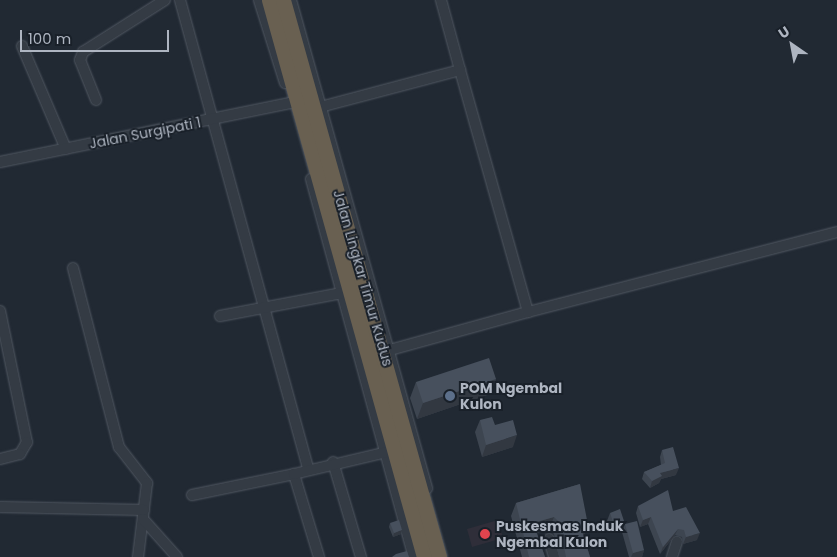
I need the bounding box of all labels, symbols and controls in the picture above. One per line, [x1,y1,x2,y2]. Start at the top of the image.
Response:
scale bar [22,20,171,52]
north arrow [767,20,817,70]
text: U [774,21,793,43]
text: 100 m [28,28,71,49]
street label: Jalan Surgipati 1 [88,114,202,152]
street label: Jalan Lingkar Timur Kudus [330,188,396,368]
place label: POM Ngembal Kulon [460,380,562,412]
marker: POM Ngembal Kulon [444,390,456,402]
place label: Puskesmas Induk Ngembal Kulon [496,518,623,550]
marker: Puskesmas Induk Ngembal Kulon [478,527,492,541]

